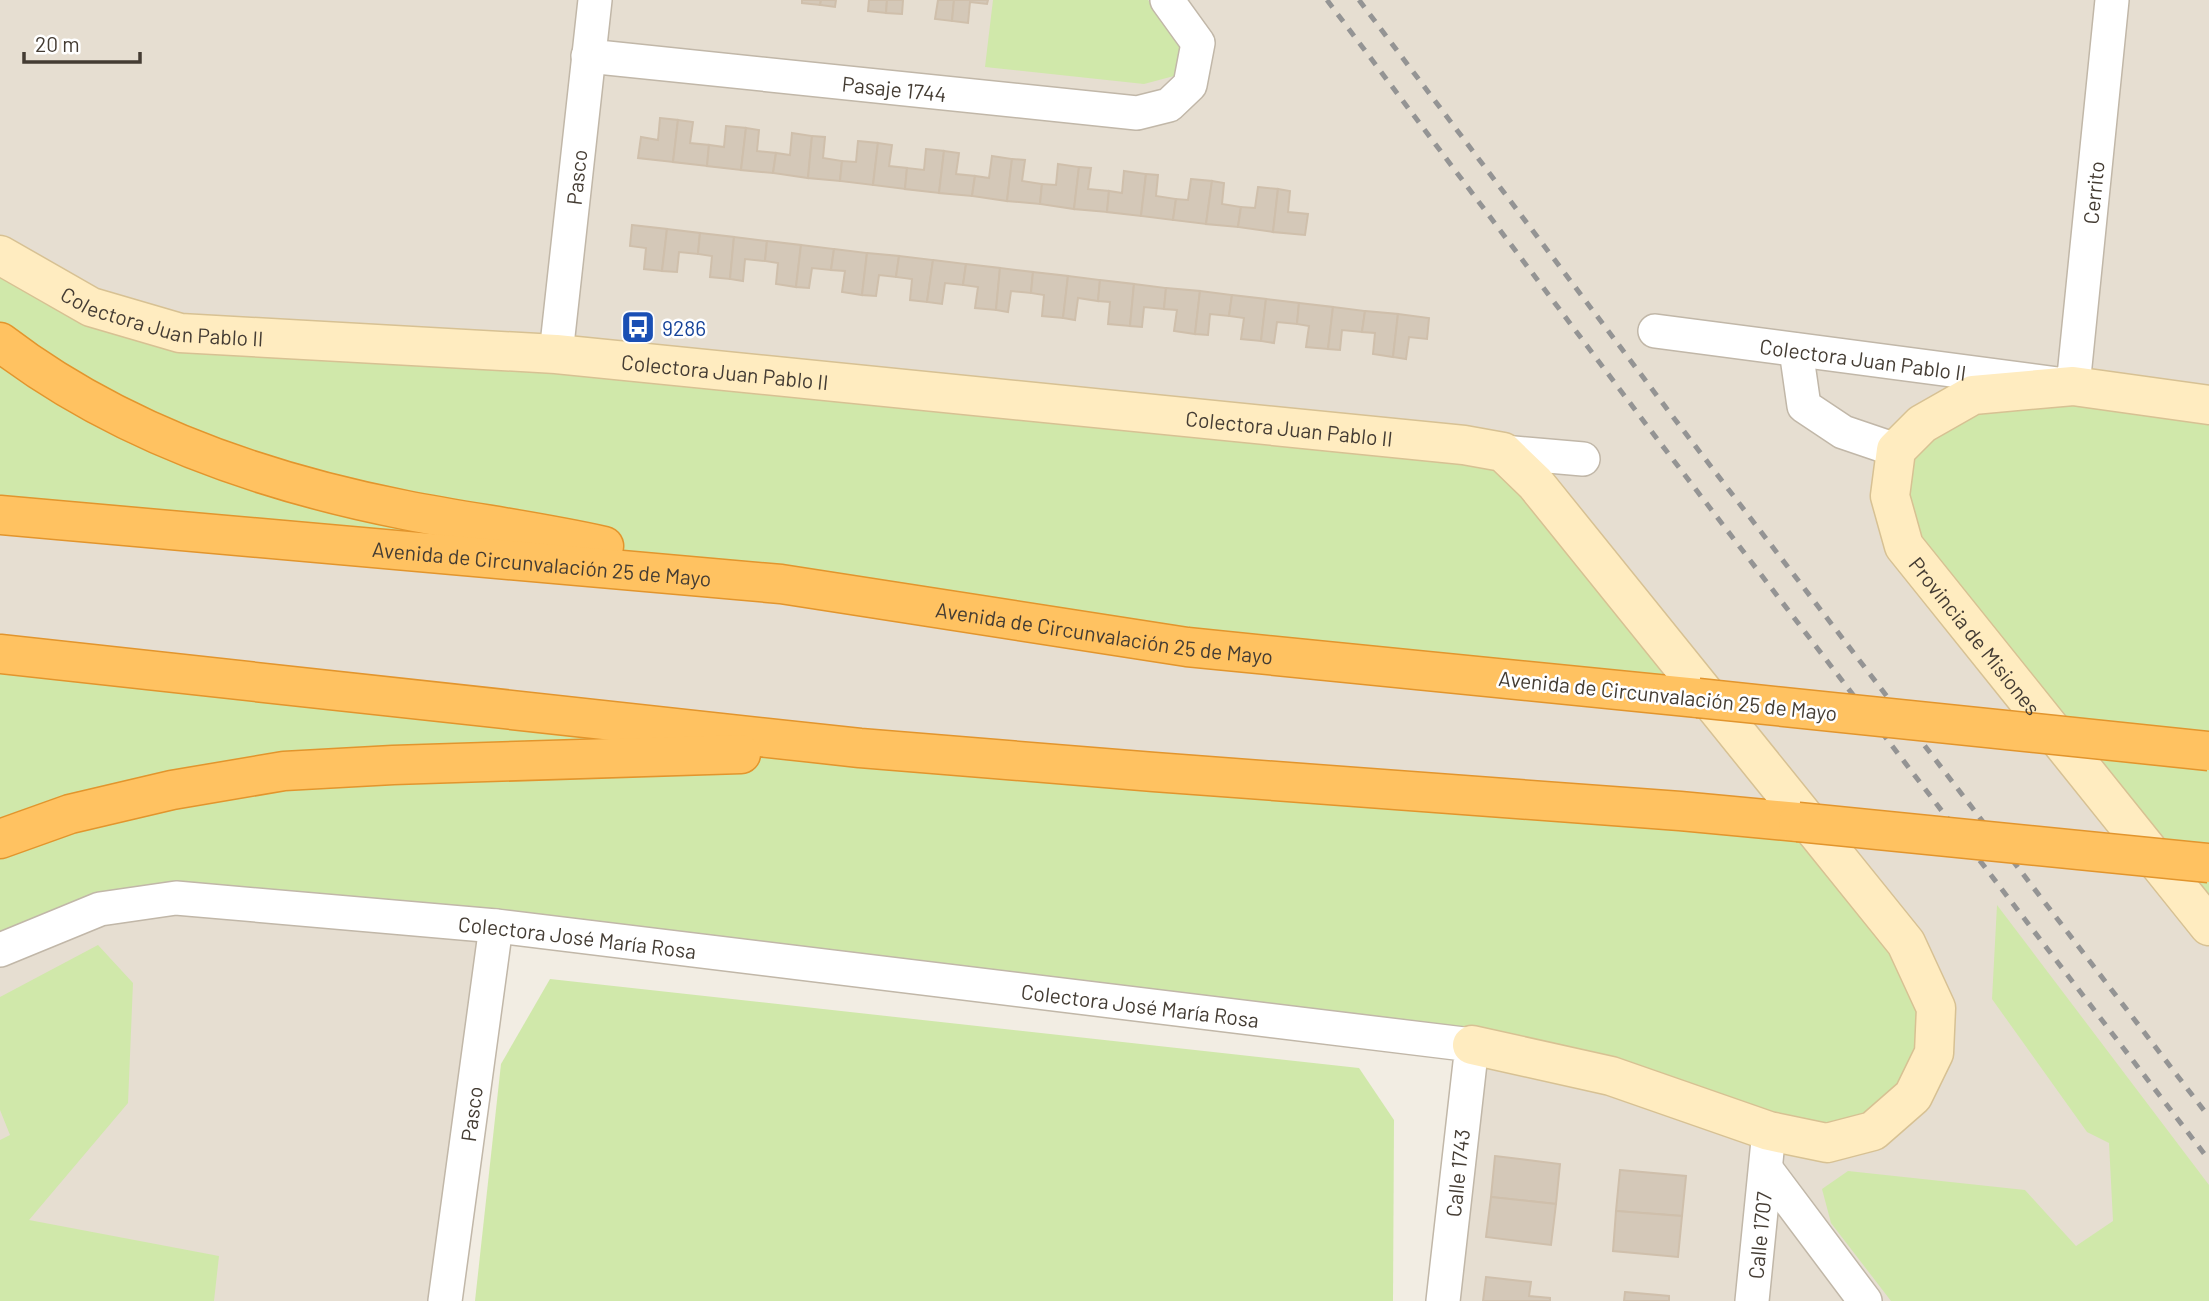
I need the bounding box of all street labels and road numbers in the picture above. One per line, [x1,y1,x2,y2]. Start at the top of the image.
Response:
street label: Pasaje 1744 [841,70,948,106]
street label: Pasco [560,148,591,206]
street label: Cerrito [2077,160,2108,225]
street label: Colectora Juan Pablo II [57,280,264,350]
street label: Colectora Juan Pablo II [1758,332,1968,384]
street label: Colectora Juan Pablo II [620,348,830,394]
street label: Colectora Juan Pablo II [1184,405,1394,450]
street label: Avenida de Circunvalación 25 de Mayo [371,535,713,590]
street label: Provincia de Misiones [1905,551,2047,719]
street label: Avenida de Circunvalación 25 de Mayo [934,596,1274,668]
street label: Avenida de Circunvalación 25 de Mayo [1497,665,1839,725]
street label: Colectora José María Rosa [457,910,698,963]
street label: Colectora José María Rosa [1020,978,1261,1031]
street label: Pasco [454,1085,487,1143]
street label: Calle 1743 [1440,1128,1474,1218]
street label: Calle 1707 [1742,1190,1775,1280]

